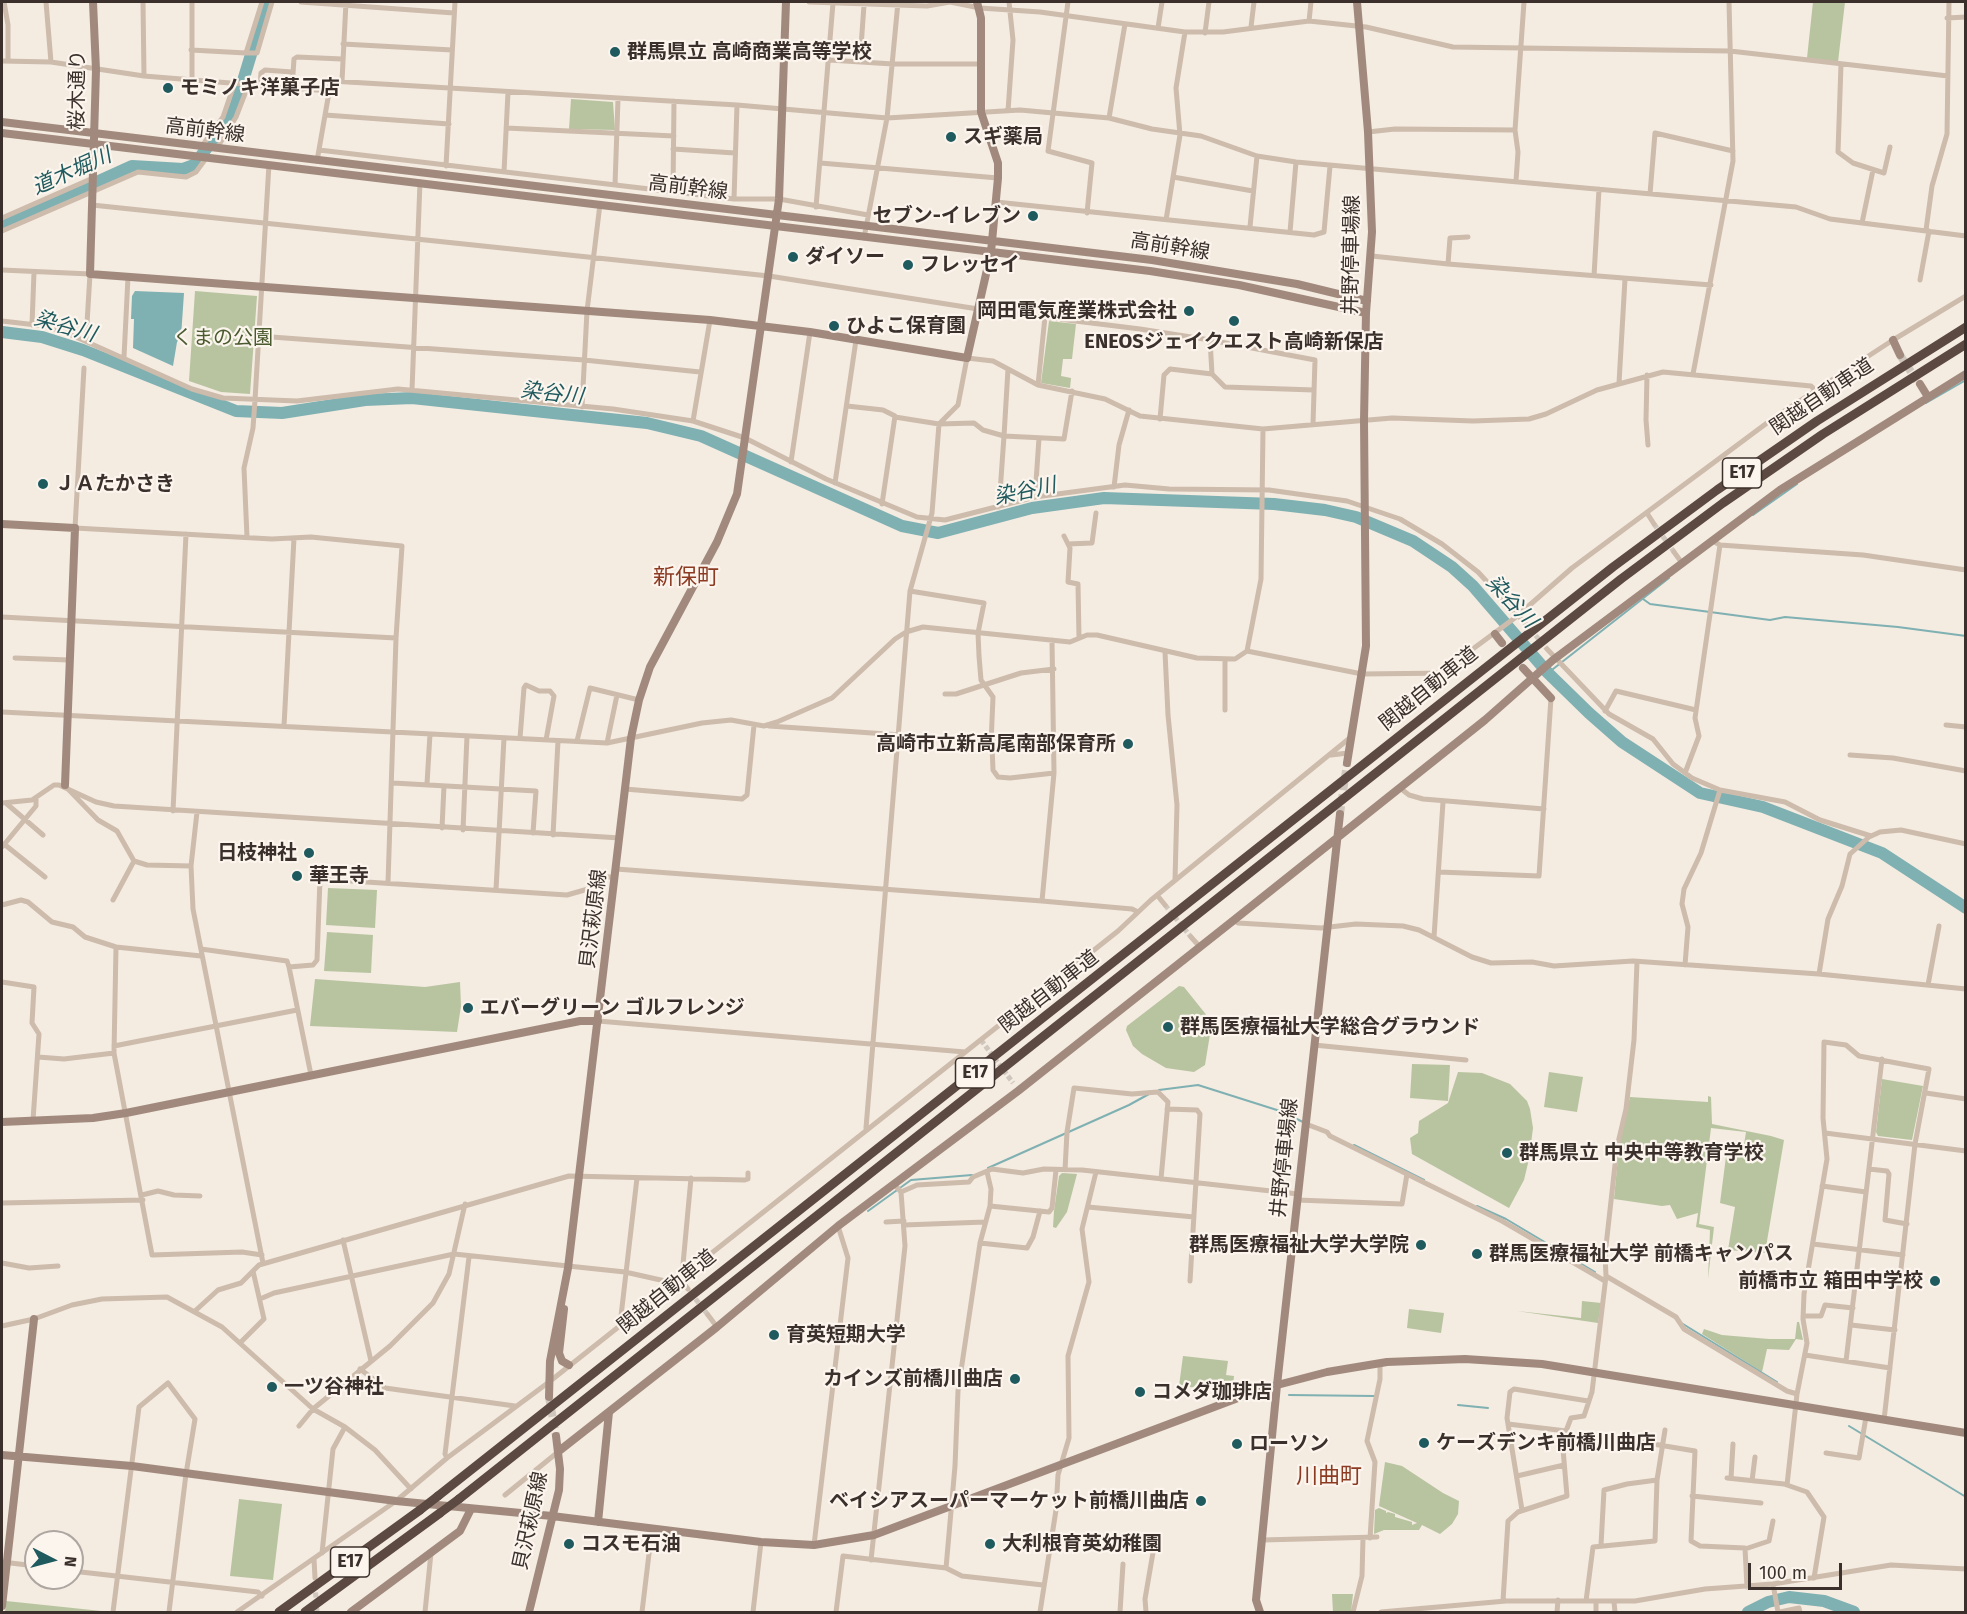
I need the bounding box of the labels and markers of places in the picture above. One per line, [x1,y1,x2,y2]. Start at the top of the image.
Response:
place label: 群馬県立 高崎商業高等学校 [627,40,872,64]
marker: 群馬県立 高崎商業高等学校 [608,45,622,59]
place label: モミノキ洋菓子店 [180,76,340,100]
marker: モミノキ洋菓子店 [161,81,175,95]
place label: スギ薬局 [963,125,1043,149]
marker: スギ薬局 [944,130,958,144]
place label: セブン-イレブン [873,204,1021,228]
marker: セブン-イレブン [1026,209,1040,223]
place label: ダイソー [805,245,885,269]
marker: ダイソー [786,250,800,264]
place label: フレッセイ [920,253,1020,277]
marker: フレッセイ [901,258,915,272]
place label: 岡田電気産業株式会社 [977,299,1177,323]
marker: 岡田電気産業株式会社 [1182,304,1196,318]
place label: ひよこ保育園 [846,314,966,338]
marker: ENEOSジェイクエスト高崎新保店 [1227,314,1241,328]
marker: ひよこ保育園 [827,319,841,333]
place label: ENEOSジェイクエスト高崎新保店 [1084,330,1384,354]
place label: ＪＡたかさき [55,472,175,496]
marker: ＪＡたかさき [36,477,50,491]
place label: 高崎市立新高尾南部保育所 [876,732,1116,756]
marker: 高崎市立新高尾南部保育所 [1121,737,1135,751]
place label: 日枝神社 [217,841,297,865]
marker: 日枝神社 [302,846,316,860]
place label: 華王寺 [309,864,369,888]
marker: 華王寺 [290,869,304,883]
place label: エバーグリーン ゴルフレンジ [480,996,745,1020]
marker: エバーグリーン ゴルフレンジ [461,1001,475,1015]
place label: 群馬医療福祉大学総合グラウンド [1180,1015,1480,1039]
marker: 群馬医療福祉大学総合グラウンド [1161,1020,1175,1034]
place label: 群馬県立 中央中等教育学校 [1519,1141,1764,1165]
marker: 群馬県立 中央中等教育学校 [1500,1146,1514,1160]
place label: 群馬医療福祉大学大学院 [1189,1233,1409,1257]
marker: 群馬医療福祉大学大学院 [1414,1238,1428,1252]
place label: 群馬医療福祉大学 前橋キャンパス [1489,1242,1794,1266]
marker: 群馬医療福祉大学 前橋キャンパス [1470,1247,1484,1261]
place label: 前橋市立 箱田中学校 [1738,1269,1923,1293]
marker: 前橋市立 箱田中学校 [1928,1274,1942,1288]
place label: 育英短期大学 [786,1323,906,1347]
marker: 育英短期大学 [767,1328,781,1342]
place label: カインズ前橋川曲店 [823,1367,1003,1391]
marker: カインズ前橋川曲店 [1008,1372,1022,1386]
place label: 一ツ谷神社 [284,1375,384,1399]
marker: 一ツ谷神社 [265,1380,279,1394]
place label: コメダ珈琲店 [1152,1380,1272,1404]
marker: コメダ珈琲店 [1133,1385,1147,1399]
place label: ケーズデンキ前橋川曲店 [1436,1431,1656,1455]
place label: ローソン [1249,1432,1329,1456]
marker: ケーズデンキ前橋川曲店 [1417,1436,1431,1450]
marker: ローソン [1230,1437,1244,1451]
place label: ベイシアスーパーマーケット前橋川曲店 [829,1489,1189,1513]
marker: ベイシアスーパーマーケット前橋川曲店 [1194,1494,1208,1508]
place label: コスモ石油 [581,1532,681,1556]
place label: 大利根育英幼稚園 [1002,1532,1162,1556]
marker: コスモ石油 [562,1537,576,1551]
marker: 大利根育英幼稚園 [983,1537,997,1551]

